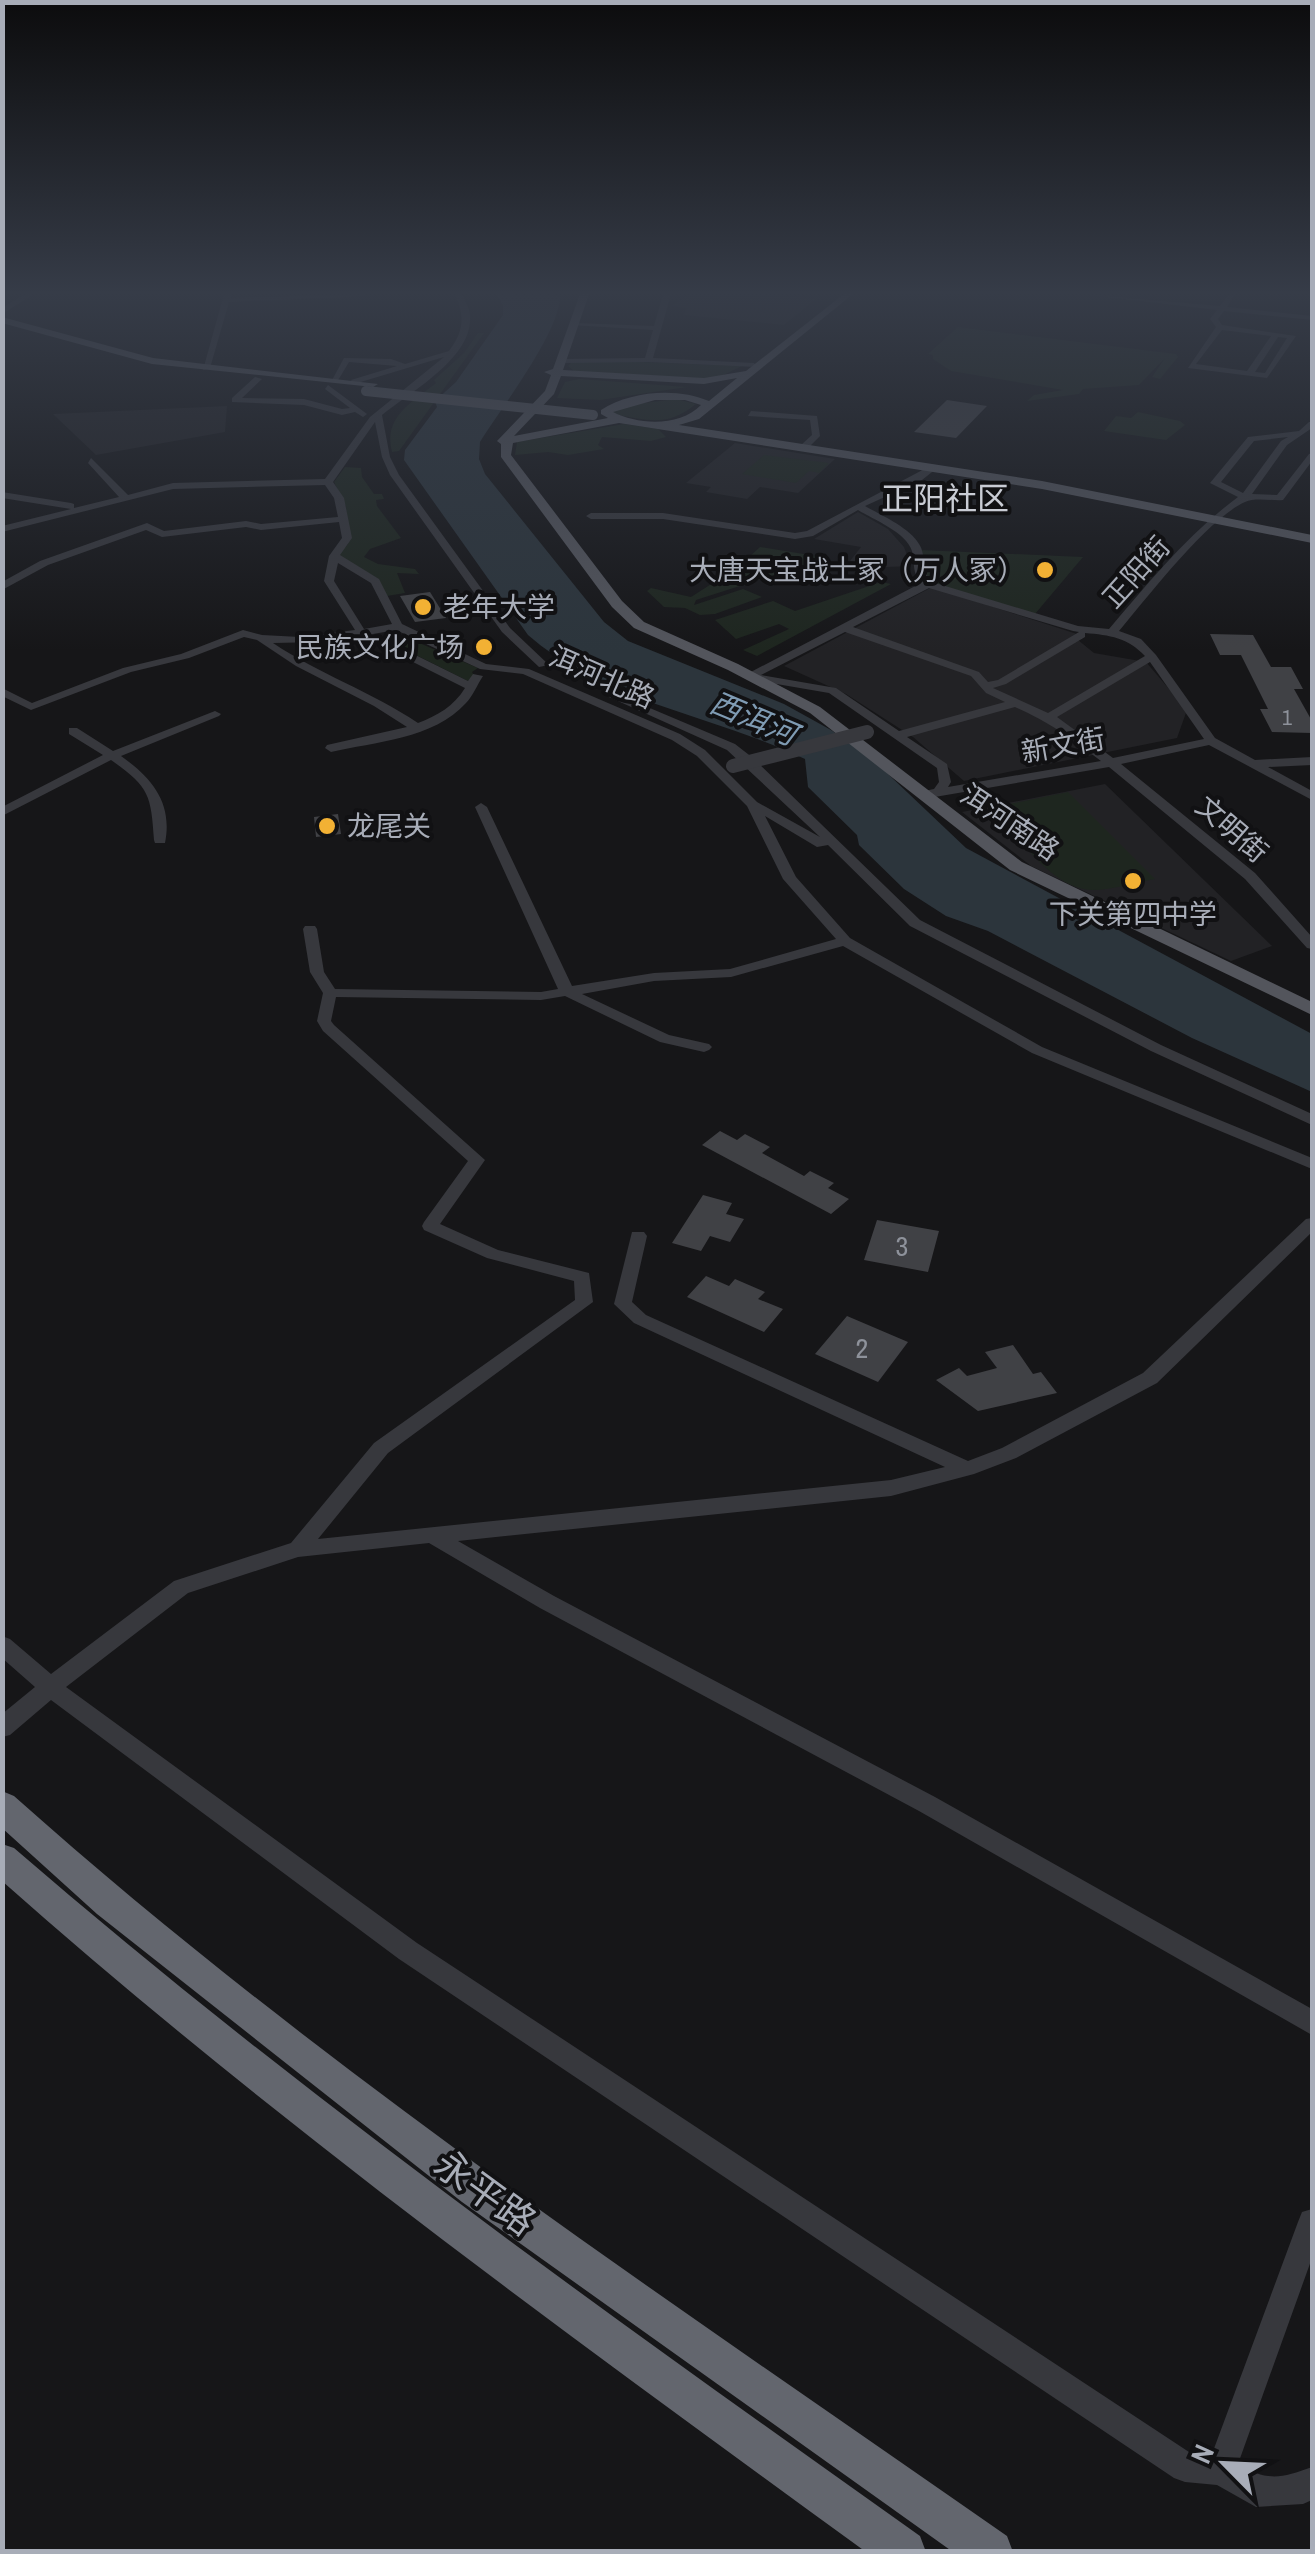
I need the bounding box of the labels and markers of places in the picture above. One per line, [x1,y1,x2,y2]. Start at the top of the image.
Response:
place label: 大唐天宝战士冢（万人冢） [689,551,1025,589]
marker: 大唐天宝战士冢（万人冢） [1034,559,1056,581]
place label: 老年大学 [443,588,555,626]
marker: 老年大学 [412,596,434,618]
place label: 民族文化广场 [296,628,464,666]
marker: 民族文化广场 [473,636,495,658]
place label: 龙尾关 [347,807,431,845]
marker: 龙尾关 [316,815,338,837]
marker: 下关第四中学 [1122,870,1144,892]
place label: 下关第四中学 [1049,895,1217,933]

